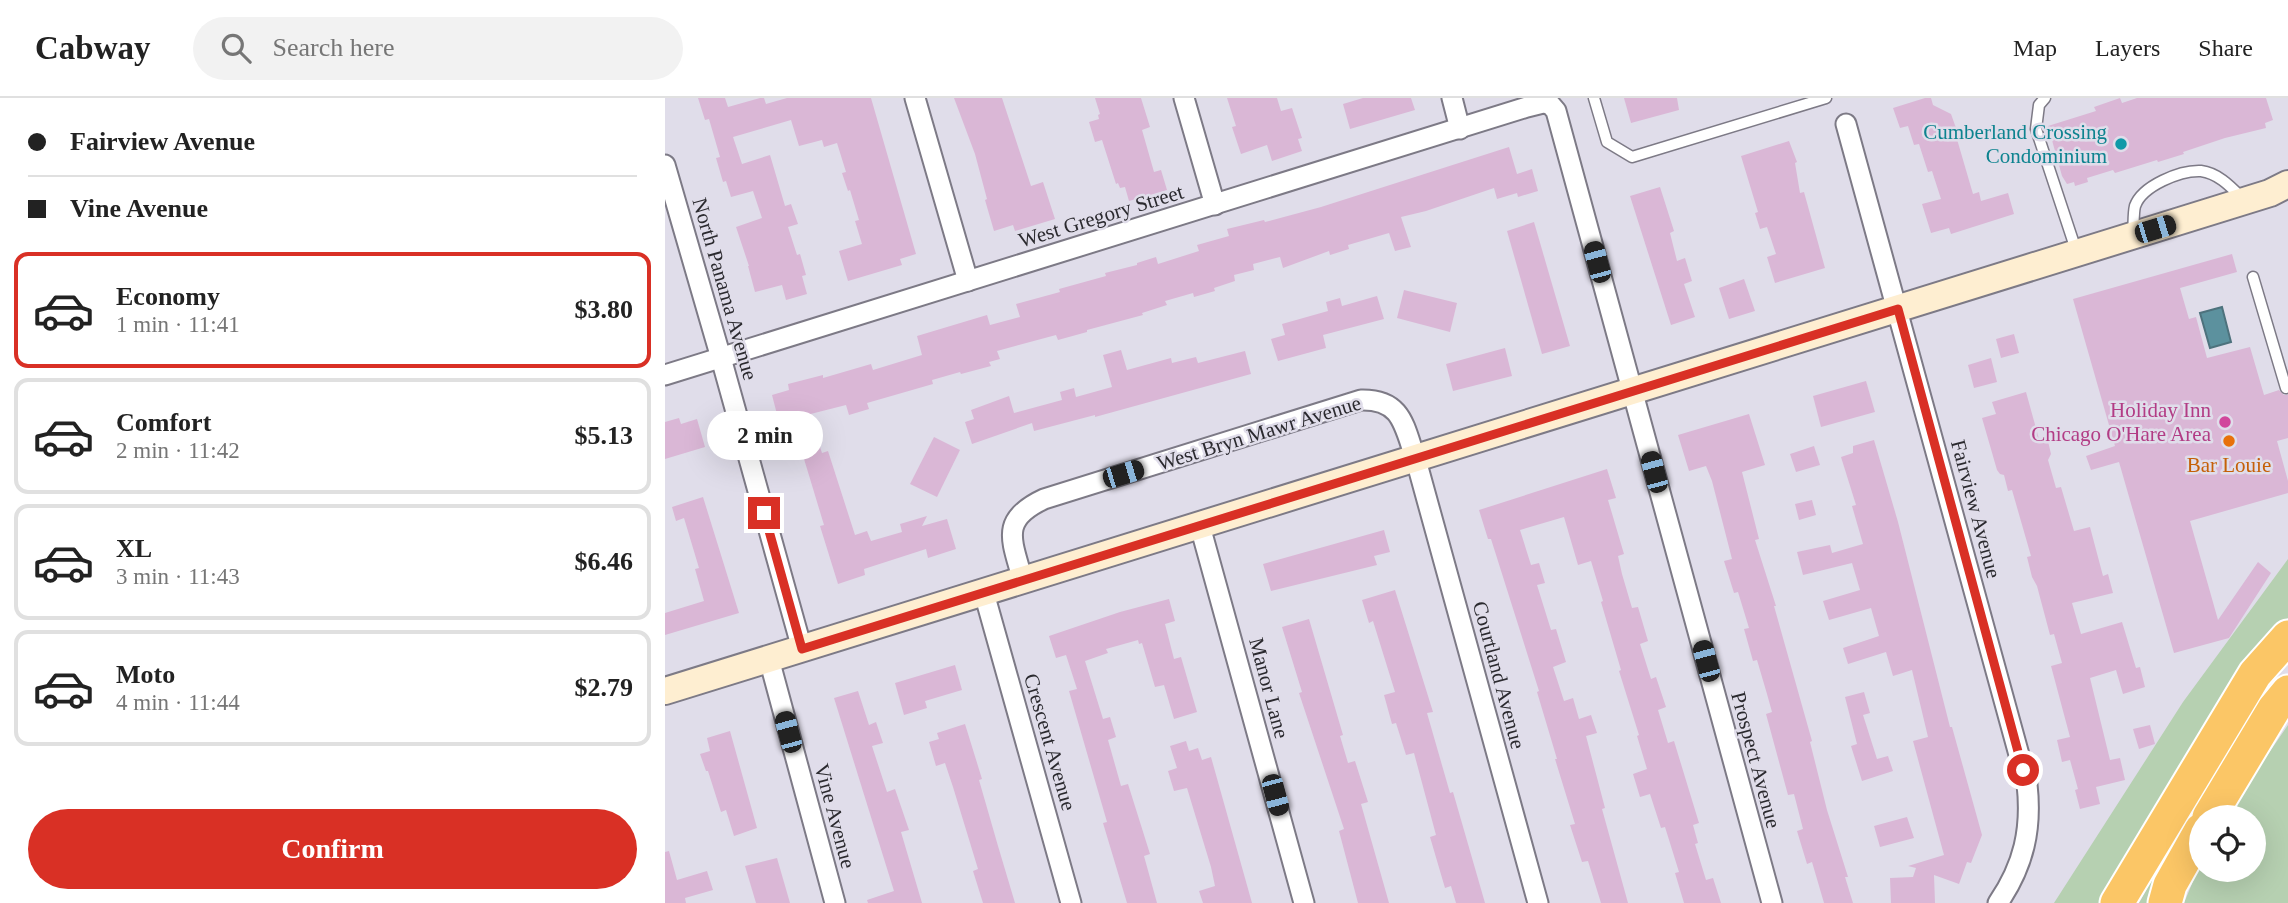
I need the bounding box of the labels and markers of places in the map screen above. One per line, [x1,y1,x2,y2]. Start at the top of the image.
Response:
place label: Cumberland Crossing Condominium [1923,120,2107,168]
marker: Cumberland Crossing Condominium [2113,136,2129,152]
place label: Holiday Inn Chicago O'Hare Area [2031,398,2212,446]
marker: Holiday Inn Chicago O'Hare Area [2217,414,2233,430]
marker: Bar Louie [2221,433,2237,449]
place label: Bar Louie [2187,453,2271,477]

